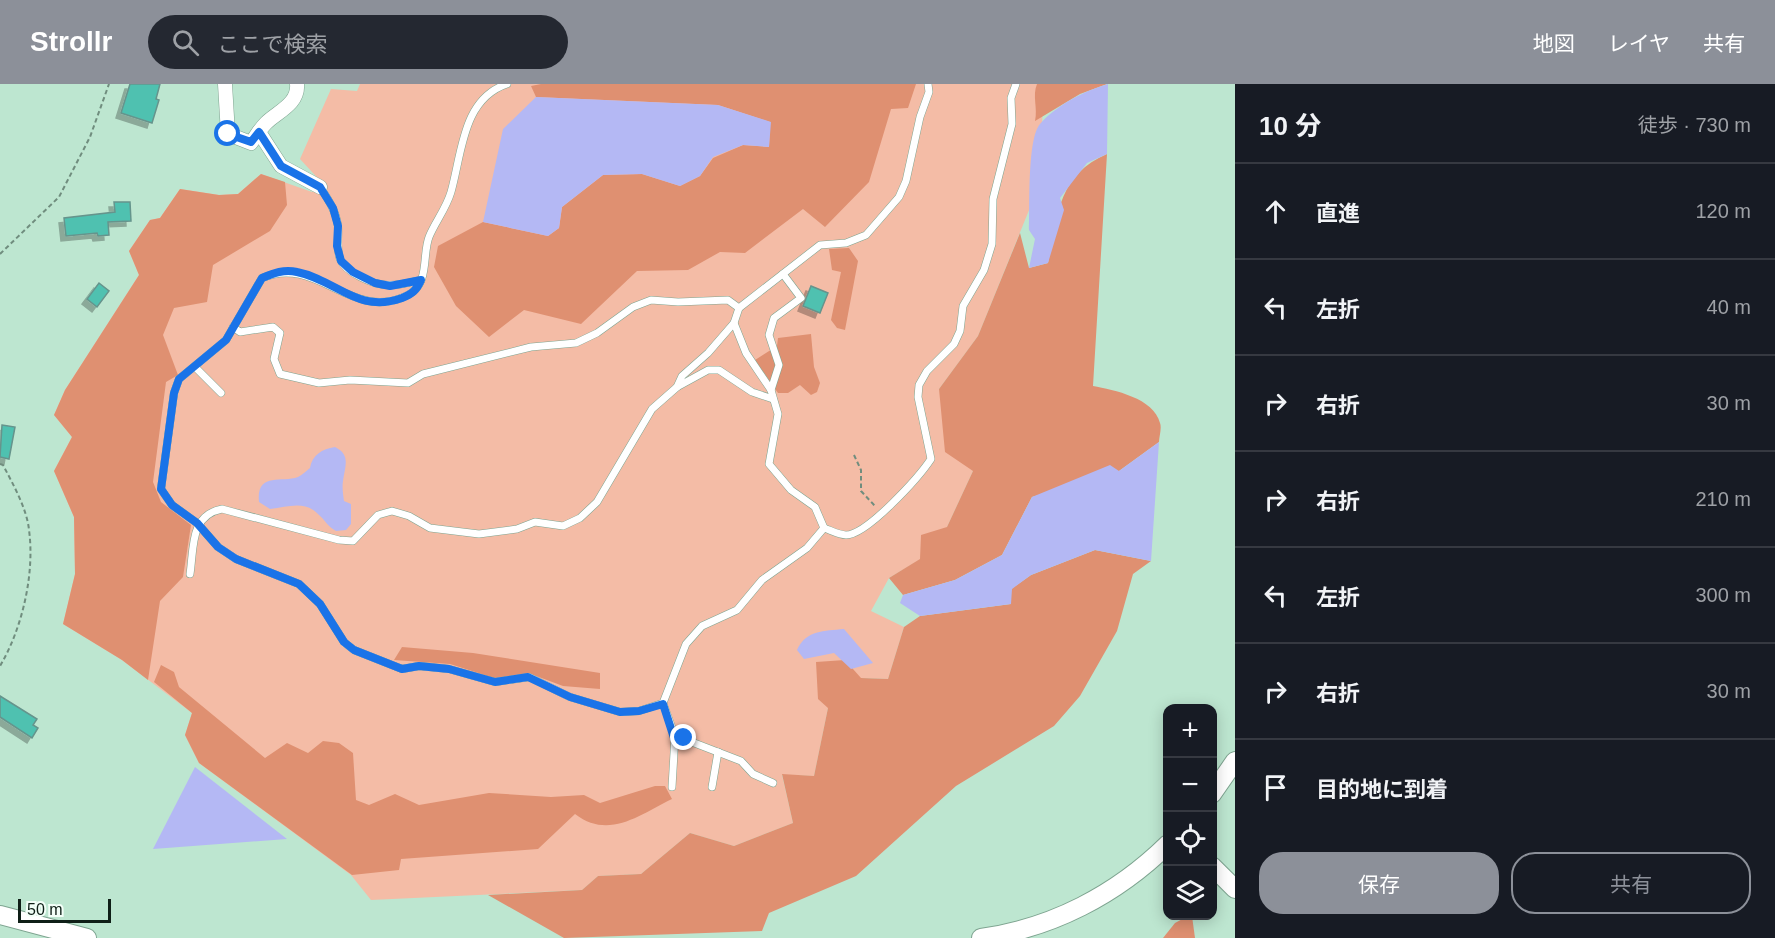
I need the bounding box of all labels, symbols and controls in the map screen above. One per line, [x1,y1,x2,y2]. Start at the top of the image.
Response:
search box [148,15,568,69]
text: Strollr [30,26,112,57]
icon: search [169,26,202,59]
text: ここで検索 [217,32,327,57]
text: 地図 [1533,32,1575,55]
text: レイヤ [1608,32,1670,55]
text: 共有 [1703,32,1745,55]
text: 10 分 [1259,111,1321,141]
text: 徒歩 · 730 m [1638,114,1751,136]
route start [214,120,240,146]
icon: ahead [1259,195,1292,228]
text: 120 m [1695,200,1751,222]
text: 直進 [1316,201,1360,226]
icon: left [1259,291,1292,324]
text: 40 m [1707,296,1751,318]
text: 左折 [1316,297,1360,322]
icon: right [1259,387,1292,420]
text: 30 m [1707,392,1751,414]
text: 右折 [1316,393,1360,418]
icon: right [1259,483,1292,516]
text: 210 m [1695,488,1751,510]
text: 右折 [1316,489,1360,514]
icon: left [1259,579,1292,612]
text: 300 m [1695,584,1751,606]
text: 左折 [1316,585,1360,610]
icon: right [1259,675,1292,708]
text: 30 m [1707,680,1751,702]
text: 右折 [1316,681,1360,706]
map controls [1163,704,1217,920]
button: + [1163,704,1217,758]
route end [670,724,696,750]
button: − [1163,758,1217,812]
icon: arrive [1259,771,1292,804]
text: 目的地に到着 [1316,777,1448,802]
button: locate [1163,812,1217,866]
button: 保存 [1259,852,1499,914]
button: 共有 [1511,852,1751,914]
button: layers [1163,866,1217,920]
scale bar [18,896,111,924]
text: 50 m [27,901,63,918]

